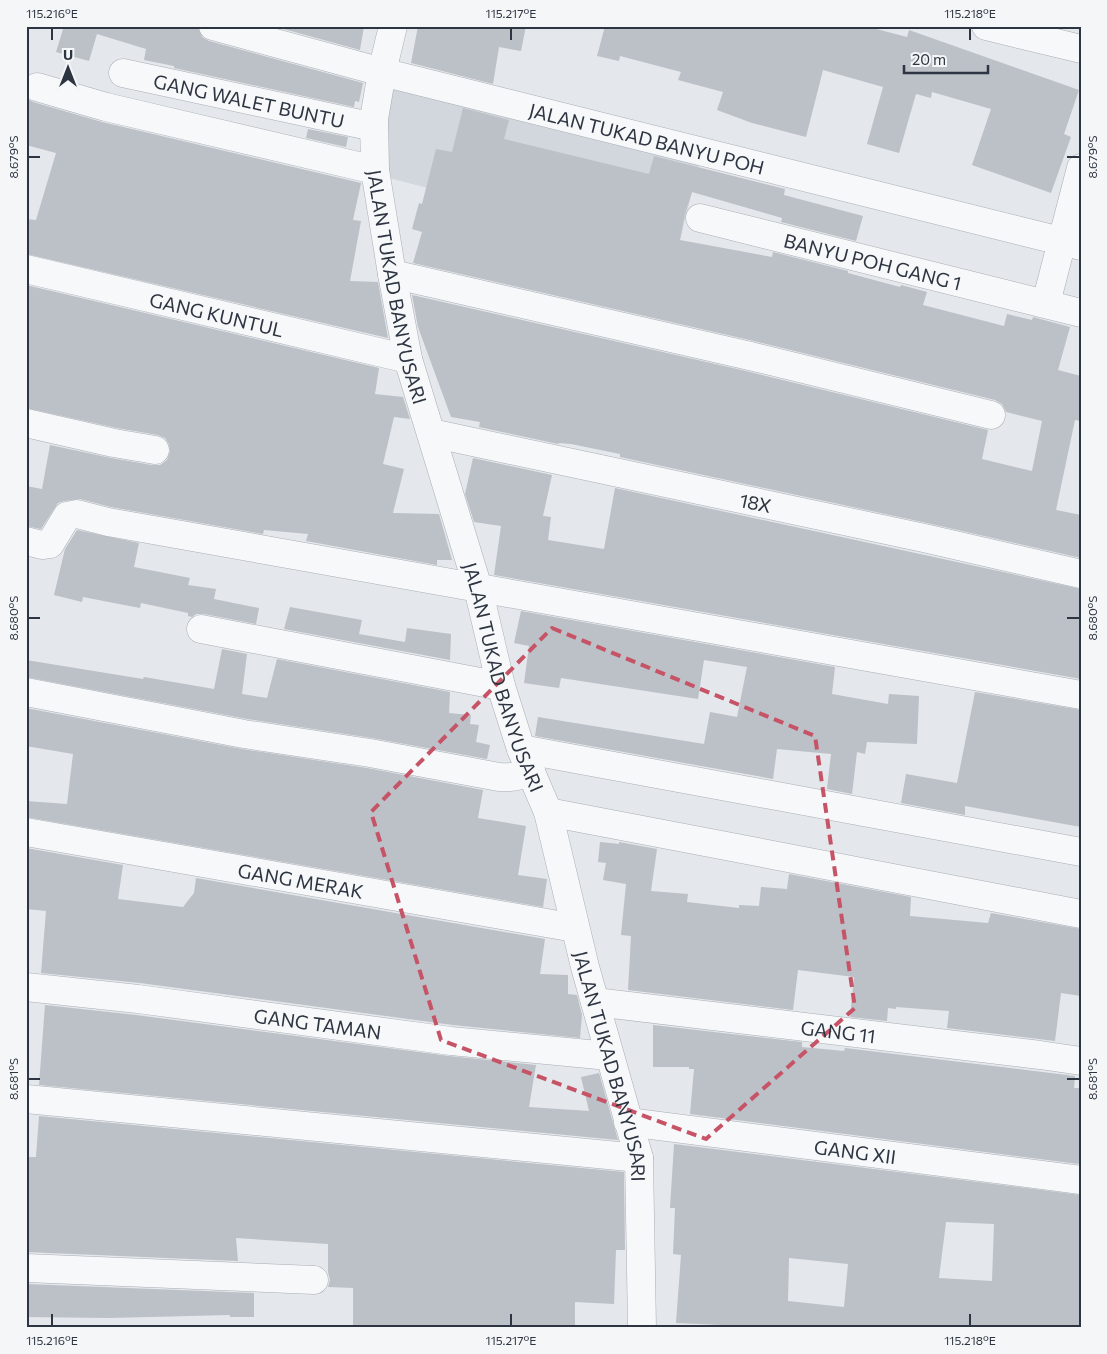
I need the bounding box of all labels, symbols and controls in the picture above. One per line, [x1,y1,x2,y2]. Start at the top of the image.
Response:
text: 115.216°E [26,6,78,20]
text: 115.217°E [486,6,536,20]
text: 115.218°E [944,6,996,20]
north arrow [42,42,92,92]
scale bar [904,42,988,74]
text: U [63,46,73,63]
text: 20 m [912,50,946,68]
street label: GANG WALET BUNTU [152,68,347,132]
street label: JALAN TUKAD BANYU POH [527,98,767,178]
text: 8.679°S [6,135,20,179]
text: 8.679°S [1085,135,1099,179]
street label: JALAN TUKAD BANYUSARI [364,168,433,407]
street label: BANYU POH GANG 1 [782,228,964,294]
street label: GANG KUNTUL [148,287,286,341]
street label: 18X [738,488,774,517]
street label: JALAN TUKAD BANYUSARI [459,559,549,795]
text: 8.680°S [6,596,20,640]
text: 8.680°S [1085,596,1099,640]
street label: GANG MERAK [236,858,366,902]
street label: JALAN TUKAD BANYUSARI [570,949,652,1182]
street label: GANG TAMAN [253,1003,383,1043]
street label: GANG 11 [800,1015,877,1047]
text: 8.681°S [6,1058,20,1100]
text: 8.681°S [1085,1058,1099,1100]
street label: GANG XII [813,1134,898,1168]
text: 115.216°E [26,1333,78,1347]
text: 115.217°E [486,1333,536,1347]
text: 115.218°E [944,1333,996,1347]

